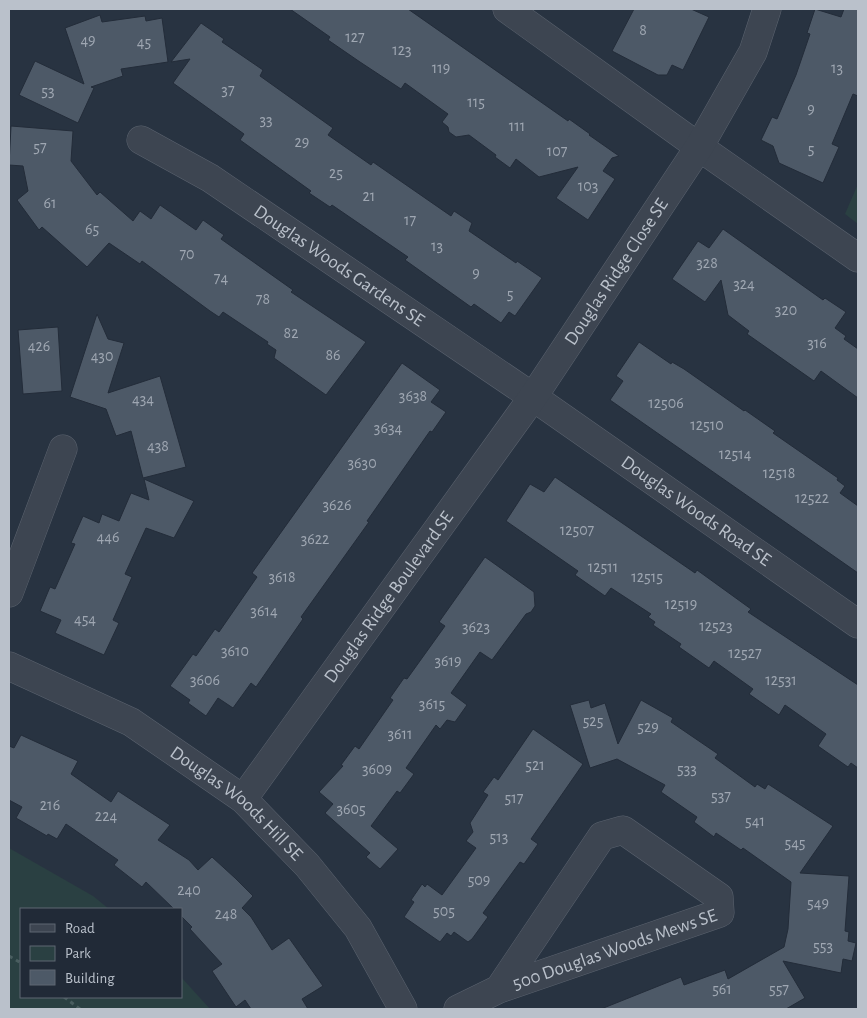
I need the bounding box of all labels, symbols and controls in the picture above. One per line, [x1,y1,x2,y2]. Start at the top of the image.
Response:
house number: 8 [639,22,647,38]
house number: 127 [345,29,365,45]
house number: 49 [80,32,96,48]
house number: 45 [137,34,151,50]
house number: 123 [392,42,412,58]
house number: 119 [432,60,450,76]
house number: 13 [831,60,843,76]
house number: 37 [221,82,235,98]
house number: 53 [41,83,55,99]
house number: 115 [467,94,485,110]
house number: 9 [807,101,815,117]
house number: 33 [259,112,273,128]
house number: 111 [509,118,525,134]
house number: 29 [295,134,309,150]
house number: 57 [33,139,47,155]
house number: 5 [808,141,814,157]
house number: 107 [547,143,568,159]
house number: 25 [329,165,343,181]
house number: 103 [578,178,598,194]
house number: 21 [363,188,375,204]
house number: 61 [43,195,57,211]
street label: Douglas Ridge Close SE [561,195,671,348]
street label: Douglas Woods Gardens SE [250,201,428,330]
house number: 17 [404,212,416,228]
house number: 65 [85,221,99,237]
house number: 13 [431,238,443,254]
house number: 70 [179,246,195,262]
house number: 328 [696,255,718,271]
house number: 9 [472,265,480,281]
house number: 74 [214,270,228,286]
house number: 324 [733,276,755,292]
house number: 5 [507,286,513,302]
house number: 78 [256,291,270,307]
house number: 320 [775,302,797,318]
house number: 82 [284,325,298,341]
house number: 316 [807,335,827,351]
house number: 426 [28,338,50,354]
house number: 86 [325,347,341,363]
house number: 430 [91,348,113,364]
house number: 3638 [399,388,427,404]
house number: 434 [132,391,154,407]
house number: 12506 [648,395,684,411]
house number: 12510 [690,417,724,433]
house number: 3634 [374,420,403,436]
house number: 438 [147,438,169,454]
house number: 12514 [719,446,752,462]
street label: Douglas Woods Road SE [618,452,775,570]
house number: 3630 [347,455,377,471]
house number: 12518 [763,465,795,481]
house number: 12522 [795,490,829,506]
house number: 3626 [323,497,351,513]
street label: Douglas Ridge Boulevard SE [321,508,457,686]
house number: 12507 [560,522,595,538]
house number: 446 [97,529,119,545]
house number: 3622 [301,531,329,547]
house number: 12511 [588,559,618,575]
house number: 3618 [268,569,296,585]
house number: 12515 [631,569,663,585]
house number: 12519 [665,596,697,612]
house number: 3614 [250,603,278,619]
house number: 454 [74,611,96,627]
house number: 12523 [699,618,733,634]
house number: 3623 [462,619,490,635]
house number: 3610 [221,643,249,659]
house number: 12527 [728,645,762,661]
house number: 3619 [434,653,462,669]
house number: 3606 [190,672,220,688]
house number: 12531 [765,672,797,688]
house number: 3615 [419,696,445,712]
house number: 525 [583,713,603,729]
house number: 529 [637,719,659,735]
house number: 3611 [387,726,413,742]
street label: Douglas Woods Hill SE [167,743,307,864]
house number: 521 [525,757,545,773]
house number: 3609 [362,761,392,777]
house number: 533 [677,761,697,777]
house number: 537 [711,788,731,804]
house number: 517 [505,790,524,806]
house number: 216 [40,797,60,813]
house number: 3605 [336,801,366,817]
house number: 224 [95,808,117,824]
house number: 541 [745,813,765,829]
house number: 513 [490,829,508,845]
house number: 545 [784,835,806,851]
house number: 509 [468,872,490,888]
house number: 240 [177,882,201,898]
house number: 549 [807,895,829,911]
house number: 505 [433,903,455,919]
street label: 500 Douglas Woods Mews SE [510,905,719,993]
house number: 248 [215,906,237,922]
legend [20,908,182,998]
text: Road [65,921,95,936]
house number: 553 [813,938,833,954]
text: Park [65,946,91,961]
text: Building [65,971,115,986]
house number: 561 [712,981,732,997]
house number: 557 [769,981,789,997]

